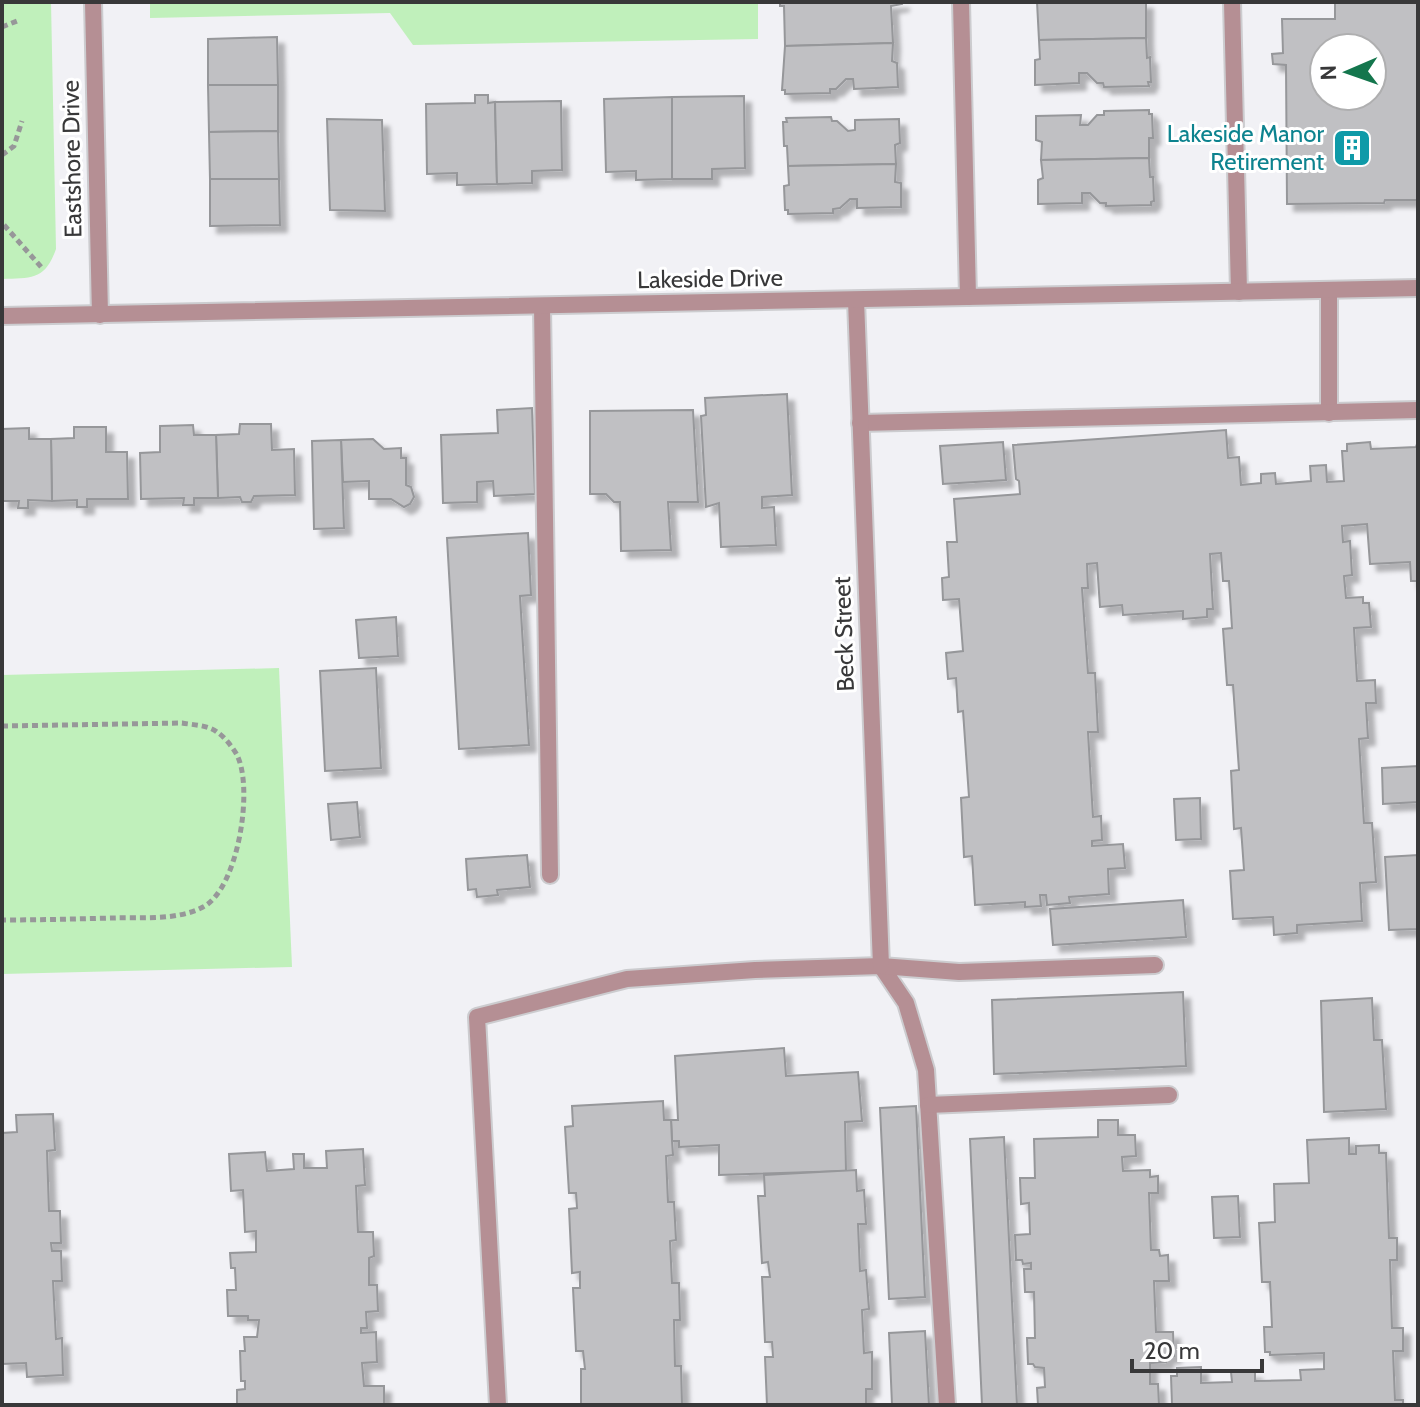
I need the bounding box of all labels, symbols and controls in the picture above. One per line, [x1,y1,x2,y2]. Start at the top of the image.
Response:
north arrow [1308,32,1388,112]
text: N [1315,64,1342,81]
street label: Eastshore Drive [56,80,87,238]
place label: Lakeside Manor Retirement [1167,119,1324,176]
building icon: Lakeside Manor Retirement [1331,127,1373,169]
street label: Lakeside Drive [637,263,783,294]
street label: Beck Street [827,576,860,692]
scale bar [1132,1323,1262,1373]
text: 20 m [1144,1336,1200,1365]

